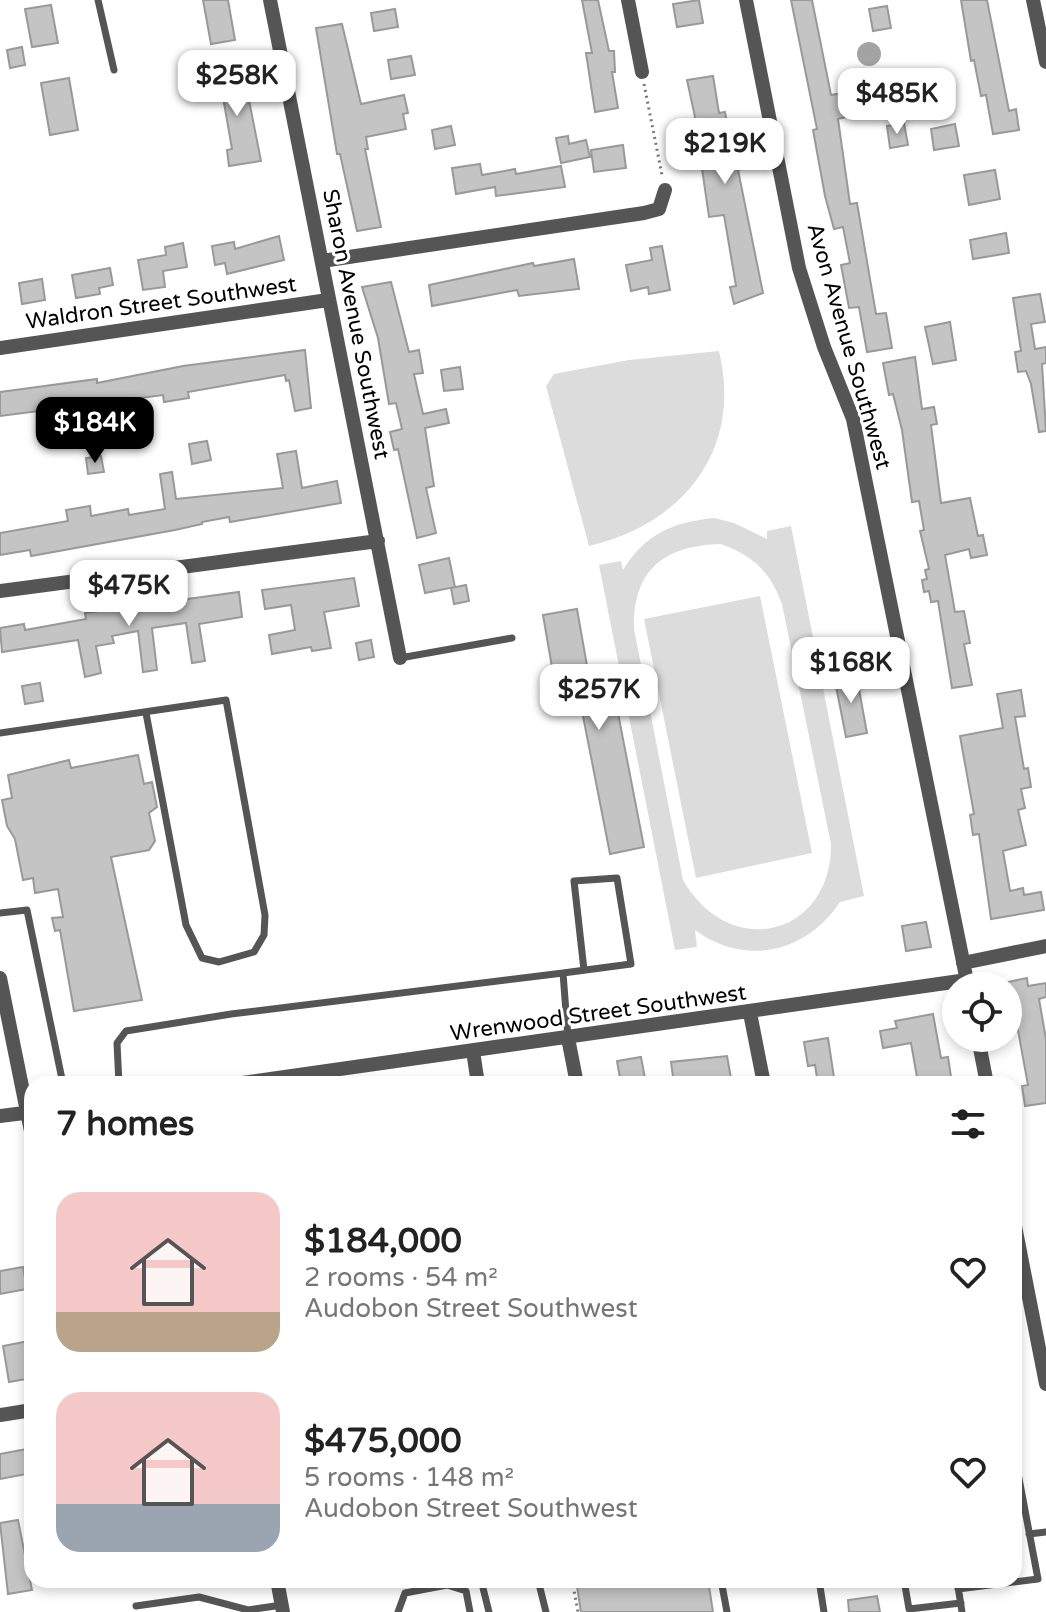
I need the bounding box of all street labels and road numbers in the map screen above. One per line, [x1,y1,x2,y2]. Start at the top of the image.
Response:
street label: Sharon Avenue Southwest [317,187,395,462]
street label: Avon Avenue Southwest [801,220,897,472]
street label: Waldron Street Southwest [24,271,298,335]
street label: Wrenwood Street Southwest [448,979,748,1047]

